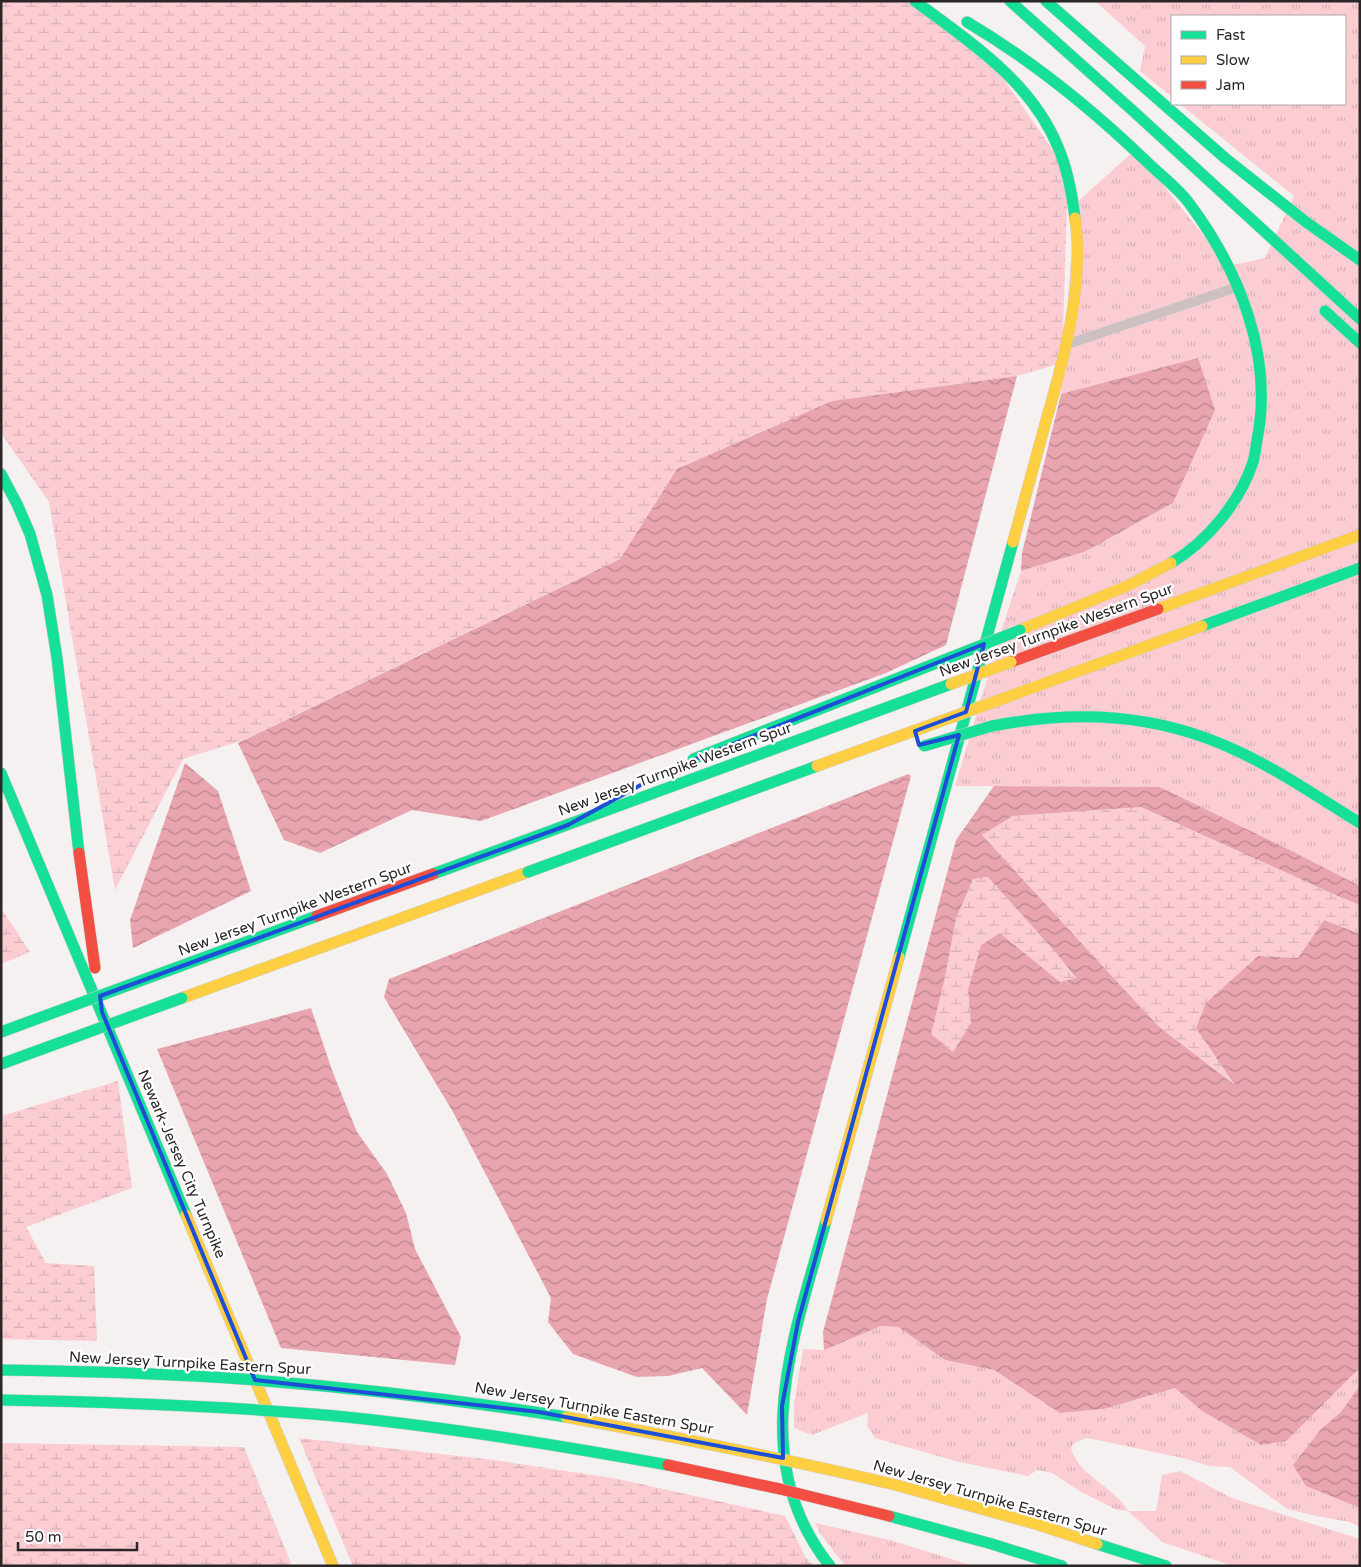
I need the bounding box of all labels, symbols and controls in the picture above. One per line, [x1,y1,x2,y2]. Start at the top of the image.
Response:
legend [1171,15,1346,105]
text: Fast [1216,26,1246,44]
text: Slow [1216,51,1250,69]
text: Jam [1216,76,1245,94]
street label: New Jersey Turnpike Western Spur [937,579,1175,681]
street label: New Jersey Turnpike Western Spur [556,718,794,820]
street label: New Jersey Turnpike Western Spur [176,858,414,960]
street label: Newark-Jersey City Turnpike [134,1067,230,1261]
street label: New Jersey Turnpike Eastern Spur [69,1348,312,1378]
street label: New Jersey Turnpike Eastern Spur [473,1378,715,1438]
street label: New Jersey Turnpike Eastern Spur [871,1456,1109,1540]
scale bar [18,1520,136,1552]
text: 50 m [25,1528,62,1546]

